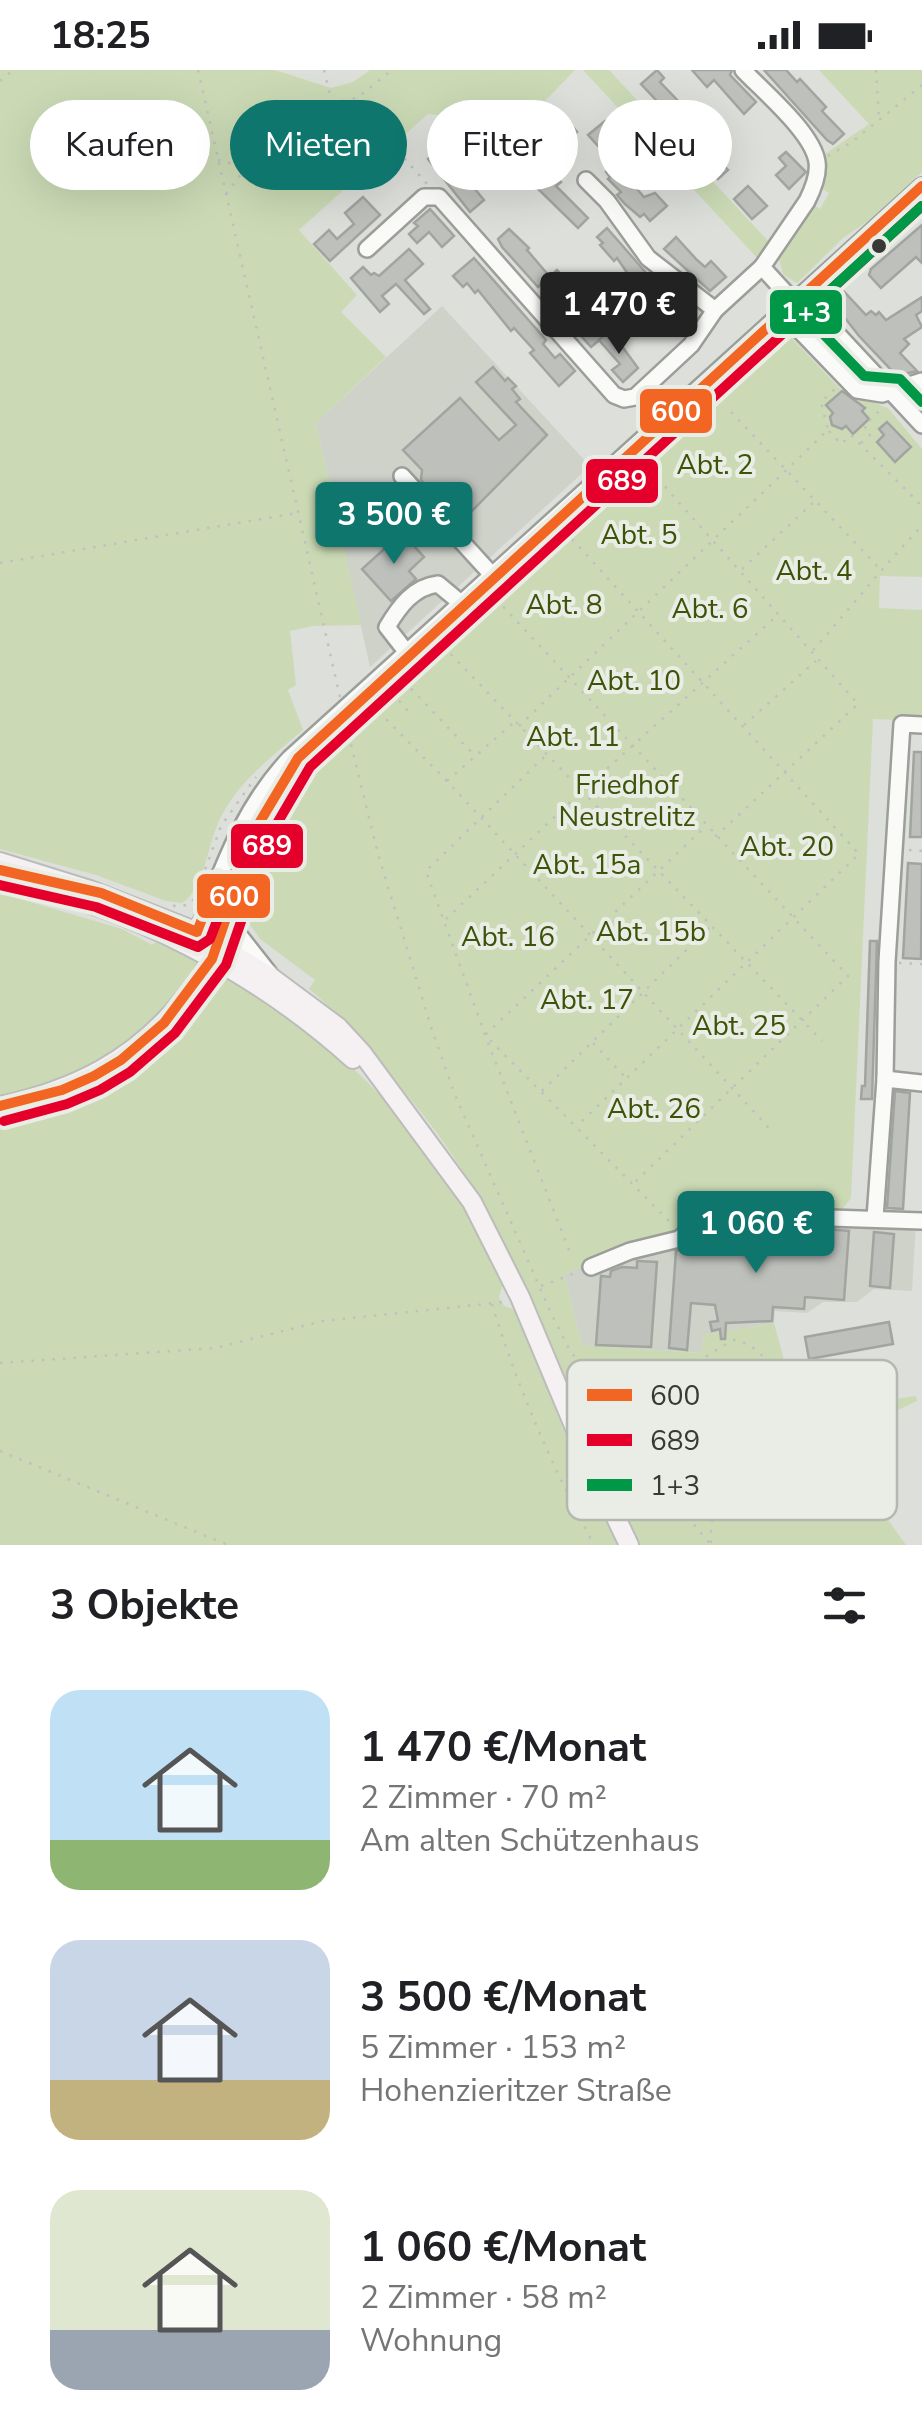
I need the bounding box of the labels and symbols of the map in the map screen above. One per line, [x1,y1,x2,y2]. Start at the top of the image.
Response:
unlabelled marker [869,236,889,256]
pin: 1 470 € [527,272,711,357]
line badge: 1+3 [768,288,844,336]
text: 1+3 [781,294,831,332]
line badge: 600 [638,387,714,435]
text: 600 [651,393,701,431]
park label: Abt. 2 [676,446,754,484]
line badge: 689 [584,457,660,505]
text: 689 [597,462,647,500]
pin: 3 500 € [302,482,486,567]
park label: Abt. 5 [600,516,678,554]
park label: Abt. 4 [775,552,853,590]
park label: Abt. 8 [525,586,603,624]
park label: Abt. 6 [671,590,749,628]
park label: Abt. 10 [587,662,681,700]
park label: Abt. 11 [526,718,620,756]
park label: Friedhof Neustrelitz [559,766,695,836]
line badge: 689 [229,822,305,870]
text: 689 [242,827,292,865]
park label: Abt. 20 [740,828,834,866]
park label: Abt. 15a [533,846,641,884]
line badge: 600 [195,872,272,920]
text: 600 [209,878,259,916]
park label: Abt. 15b [596,913,706,951]
park label: Abt. 16 [461,918,555,956]
park label: Abt. 17 [540,981,634,1019]
park label: Abt. 25 [692,1007,786,1045]
park label: Abt. 26 [607,1090,701,1128]
pin: 1 060 € [664,1191,848,1276]
legend [567,1360,897,1520]
text: 600 [650,1377,700,1415]
text: 689 [650,1422,700,1460]
text: 1+3 [650,1467,700,1505]

